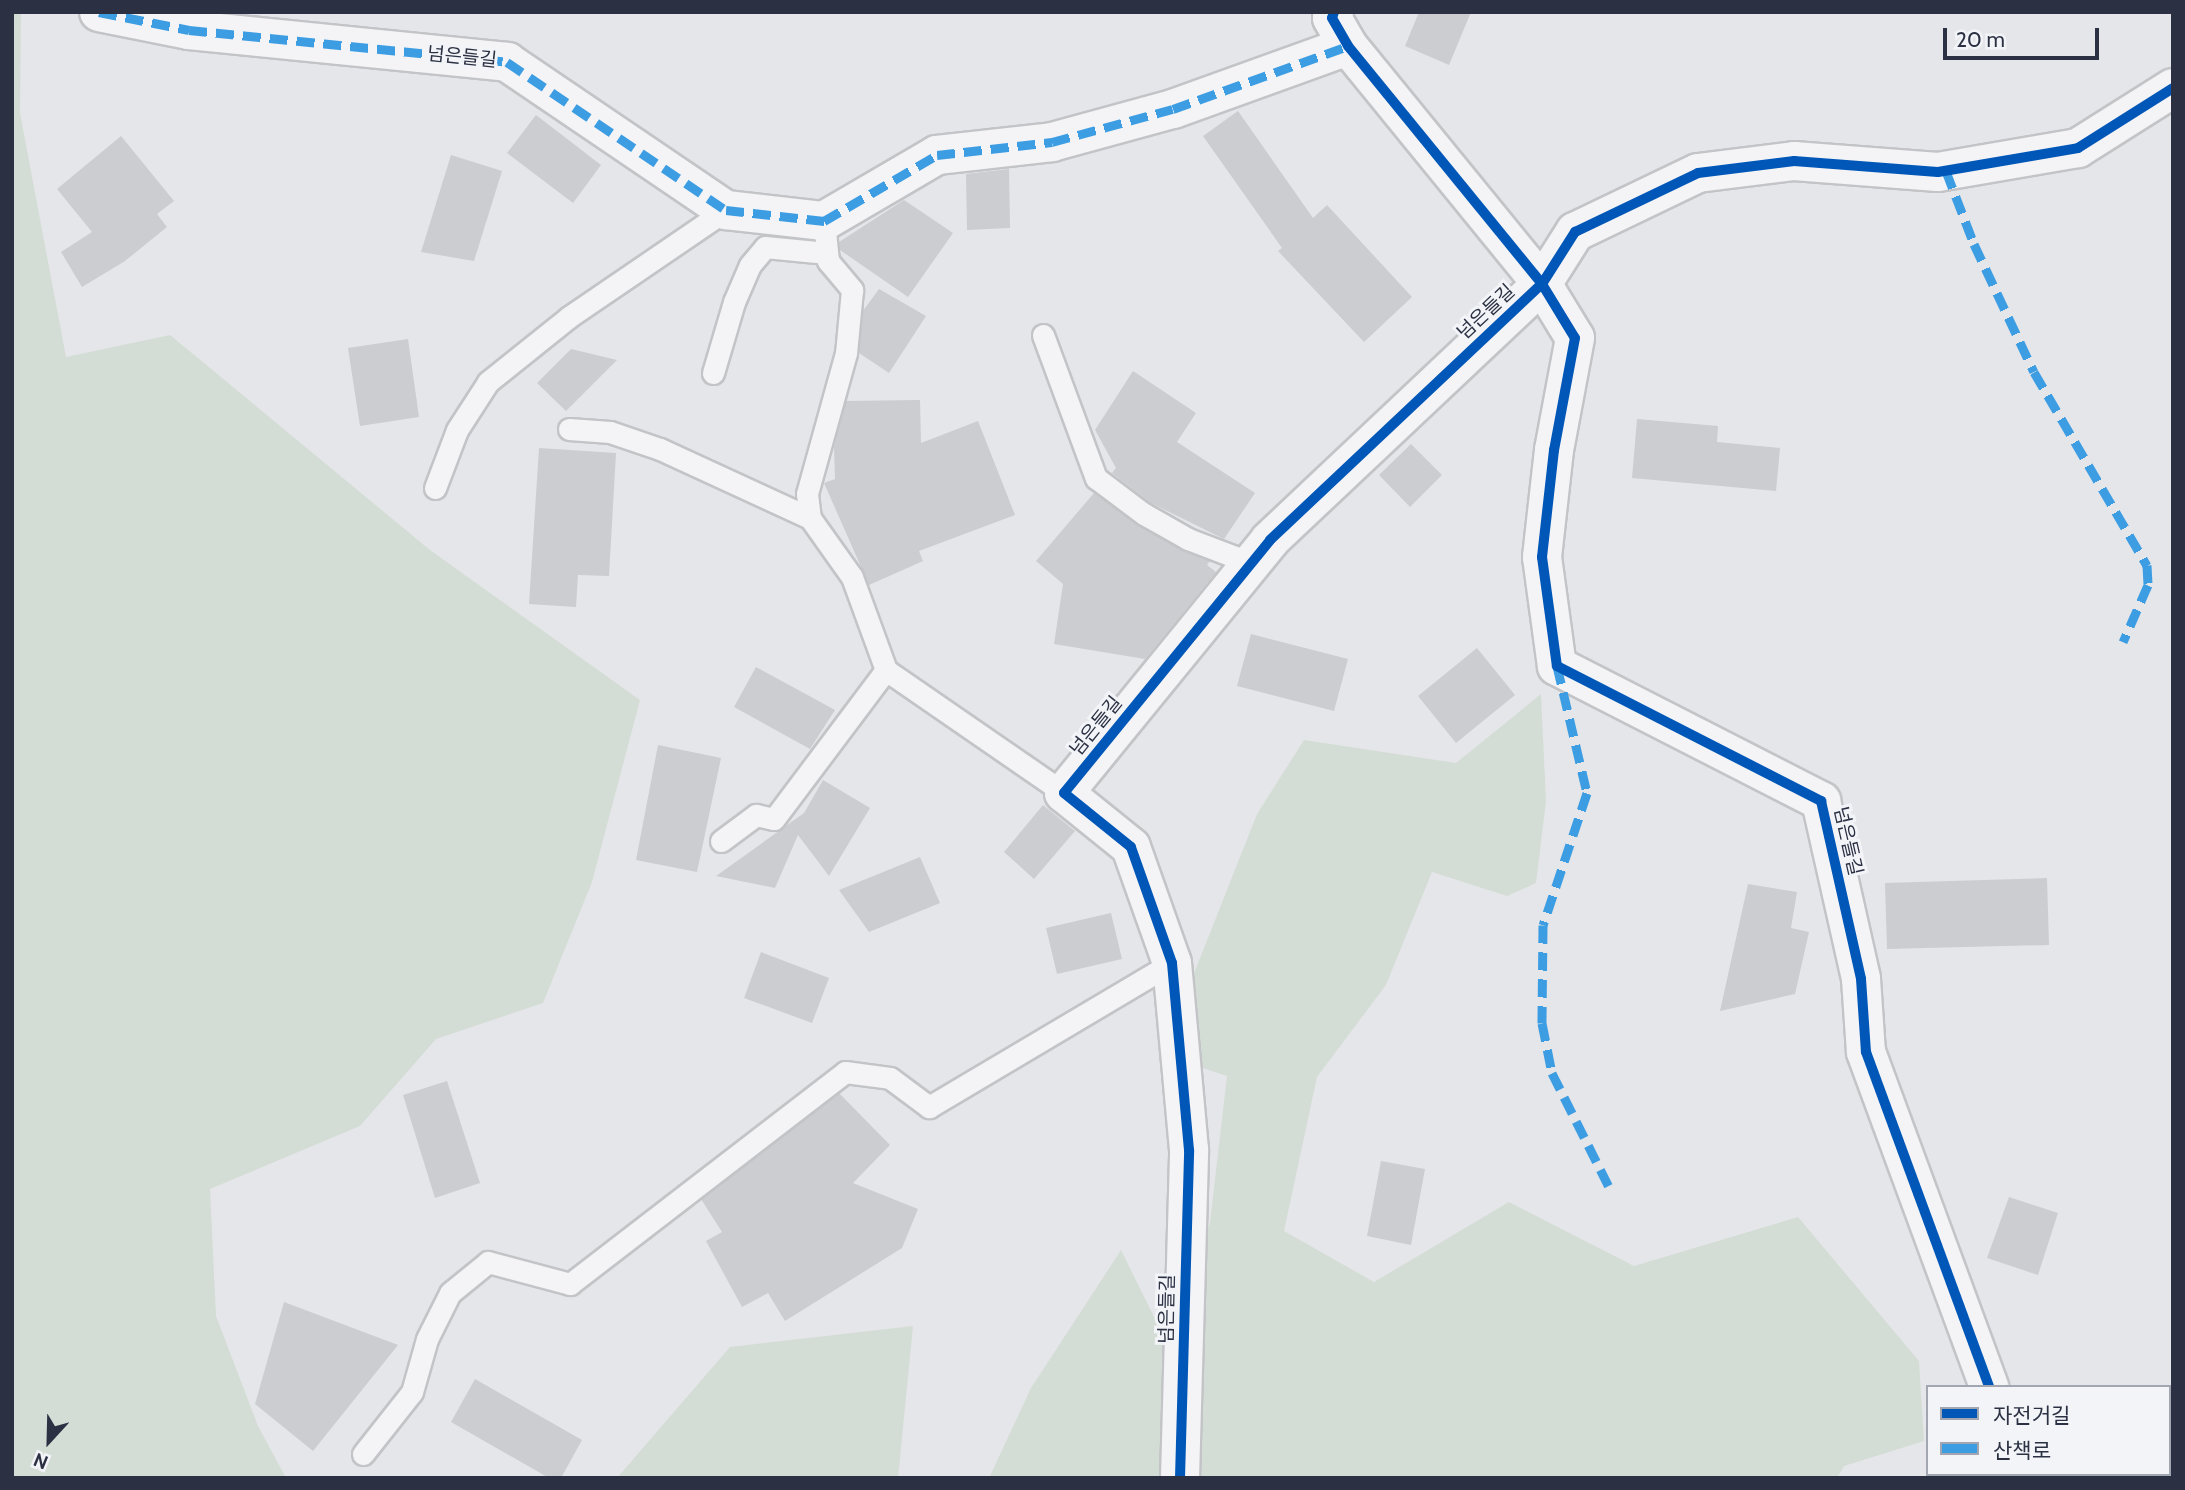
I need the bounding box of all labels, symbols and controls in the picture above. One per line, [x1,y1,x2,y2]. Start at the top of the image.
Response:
scale bar [1947,14,2103,58]
text: 20 m [1956,27,2005,52]
street label: 넘은들길 [426,42,498,72]
street label: 넘은들길 [1453,280,1519,344]
street label: 넘은들길 [1065,692,1127,760]
street label: 넘은들길 [1829,804,1867,878]
street label: 넘은들길 [1155,1274,1179,1344]
legend [1926,1385,2171,1476]
text: 자전거길 [1993,1403,2070,1428]
north arrow [14,1406,84,1476]
text: 산책로 [1993,1438,2051,1463]
text: N [30,1448,51,1474]

